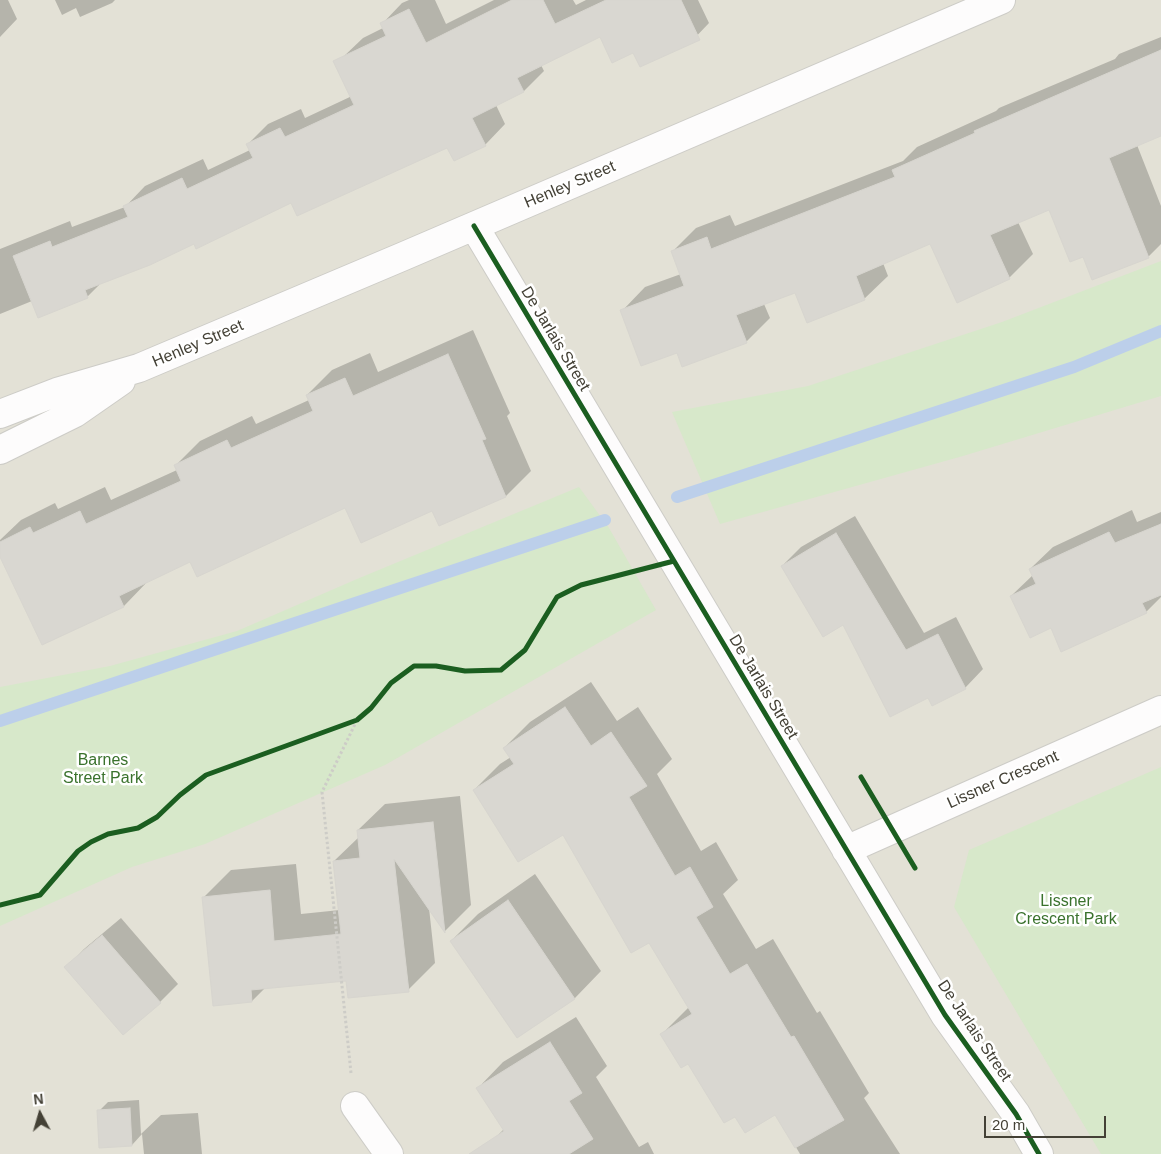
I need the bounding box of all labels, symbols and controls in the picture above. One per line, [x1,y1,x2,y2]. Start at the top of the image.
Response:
street label: Henley Street [522,157,618,213]
street label: De Jarlais Street [516,283,594,395]
street label: Henley Street [150,316,246,372]
street label: De Jarlais Street [724,631,802,743]
street label: Lissner Crescent [944,747,1062,813]
park label: Barnes Street Park [63,751,143,789]
park label: Lissner Crescent Park [1015,892,1117,930]
street label: De Jarlais Street [933,977,1015,1085]
north arrow [15,1089,65,1139]
text: N [33,1091,44,1108]
scale bar [986,1106,1108,1138]
text: 20 m [992,1116,1025,1133]

